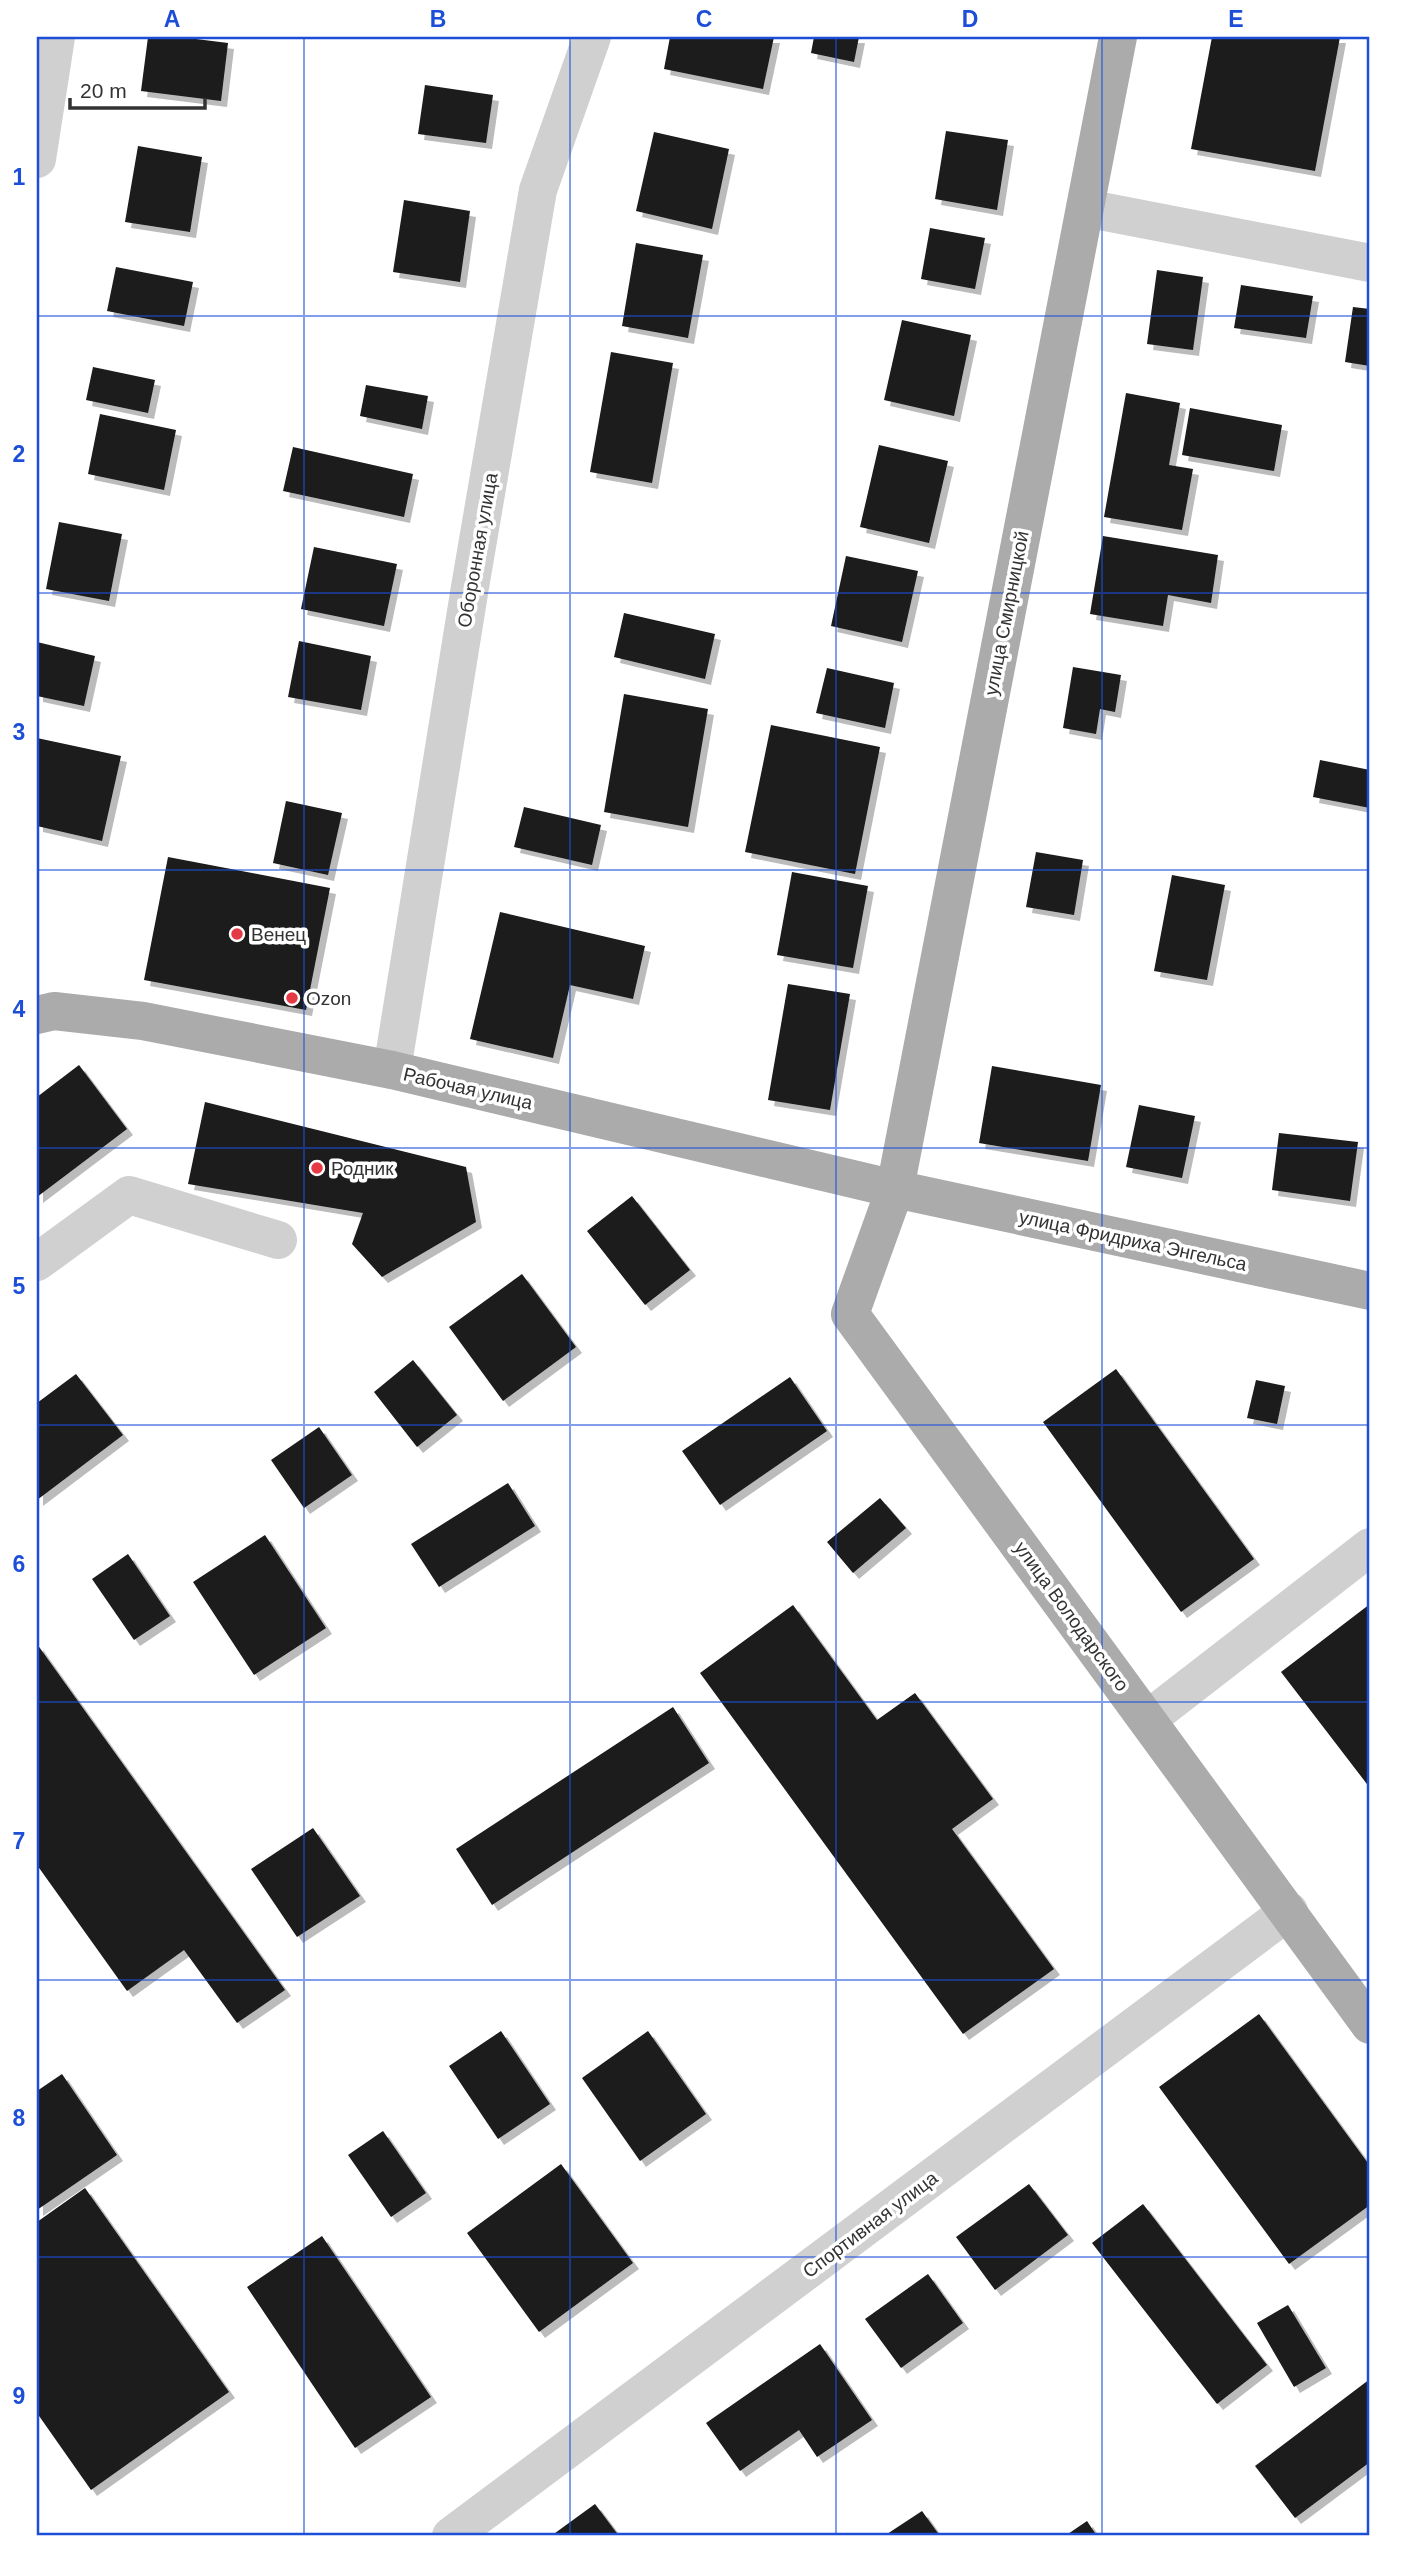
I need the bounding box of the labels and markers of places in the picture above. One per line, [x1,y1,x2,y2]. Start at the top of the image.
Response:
place label: Венец [251,924,306,945]
marker: Венец [229,926,245,942]
place label: Ozon [306,988,351,1009]
marker: Ozon [284,990,300,1006]
place label: Родник [331,1158,394,1179]
marker: Родник [309,1160,325,1176]

